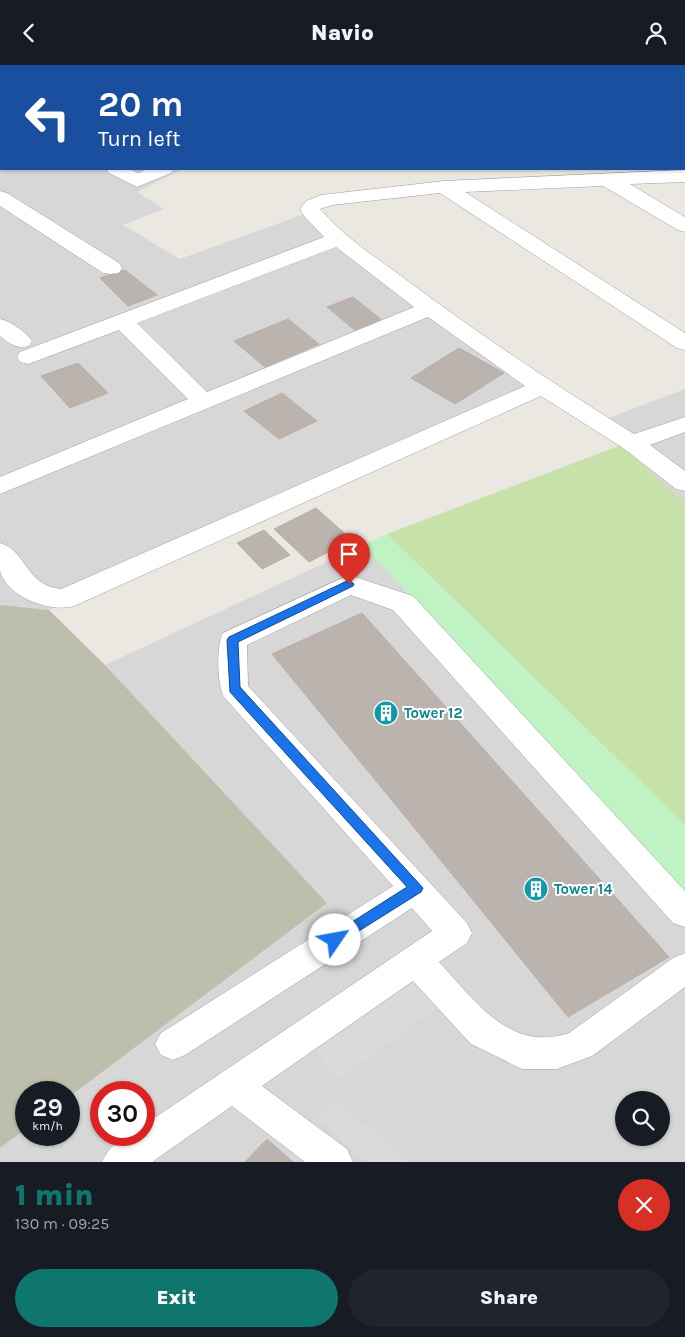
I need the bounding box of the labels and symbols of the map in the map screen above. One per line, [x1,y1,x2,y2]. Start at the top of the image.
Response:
pin [328,533,370,584]
building icon: Tower 12 [373,700,399,726]
place label: Tower 12 [404,704,463,722]
building icon: Tower 14 [523,876,549,902]
place label: Tower 14 [554,880,612,898]
position arrow [308,913,360,965]
speed limit sign: 30 [90,1081,155,1146]

